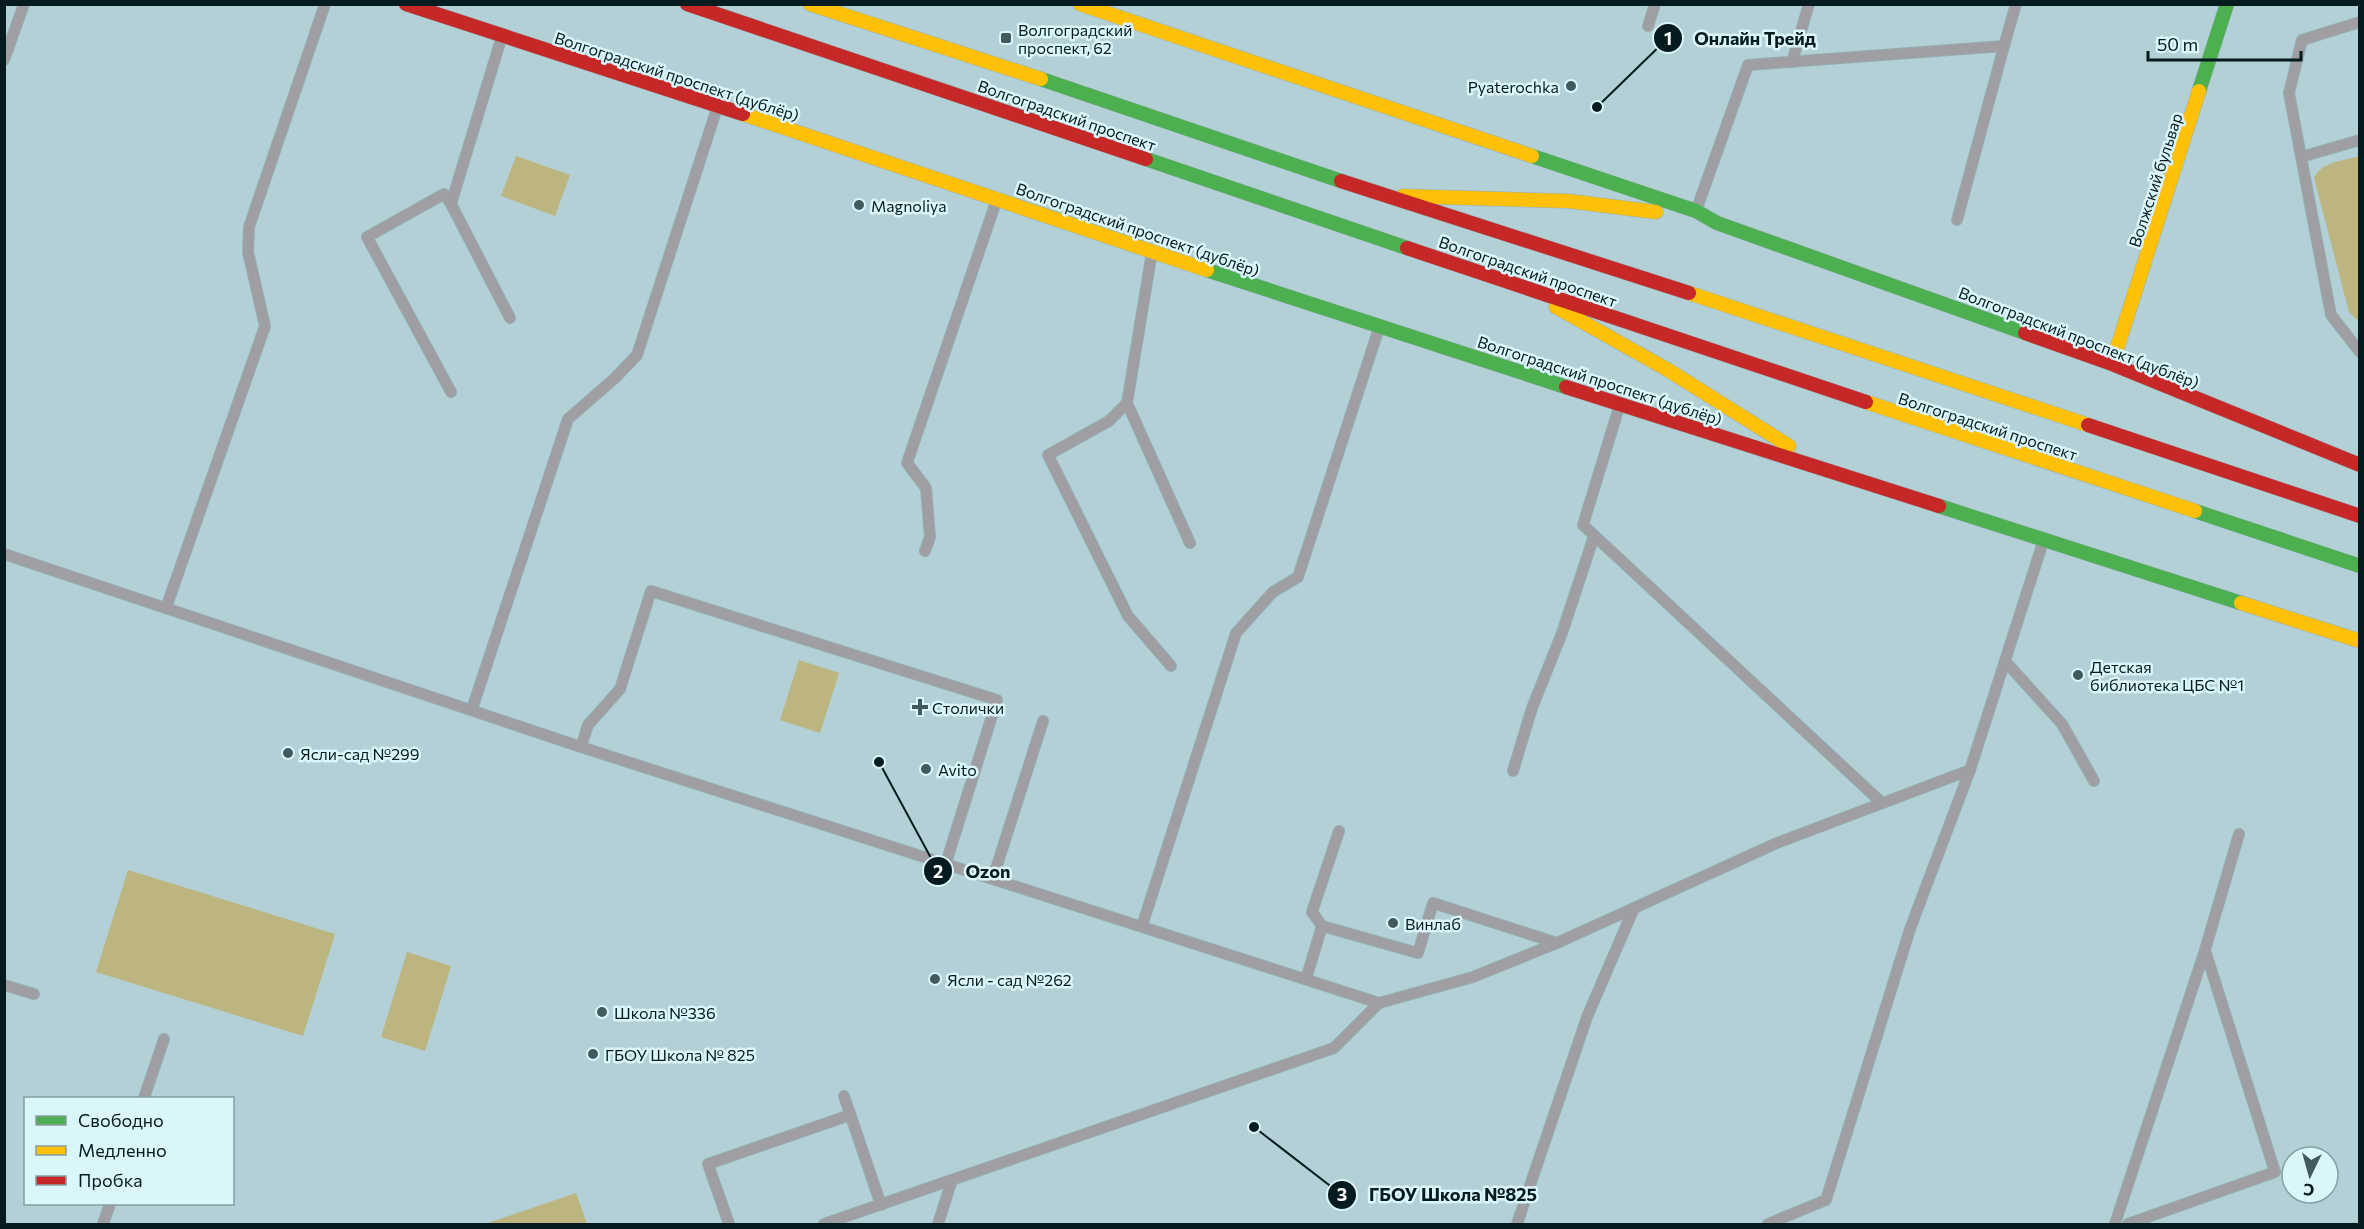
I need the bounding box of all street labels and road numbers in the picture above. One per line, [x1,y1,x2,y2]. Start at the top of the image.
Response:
street label: Волгоградский проспект (дублёр) [552,27,802,125]
street label: Волгоградский проспект [976,76,1159,155]
street label: Волжский бульвар [2124,110,2186,250]
street label: Волгоградский проспект (дублёр) [1014,178,1262,280]
street label: Волгоградский проспект [1437,232,1620,311]
street label: Волгоградский проспект (дублёр) [1956,282,2202,392]
street label: Волгоградский проспект (дублёр) [1475,331,1725,429]
street label: Волгоградский проспект [1896,388,2080,464]

